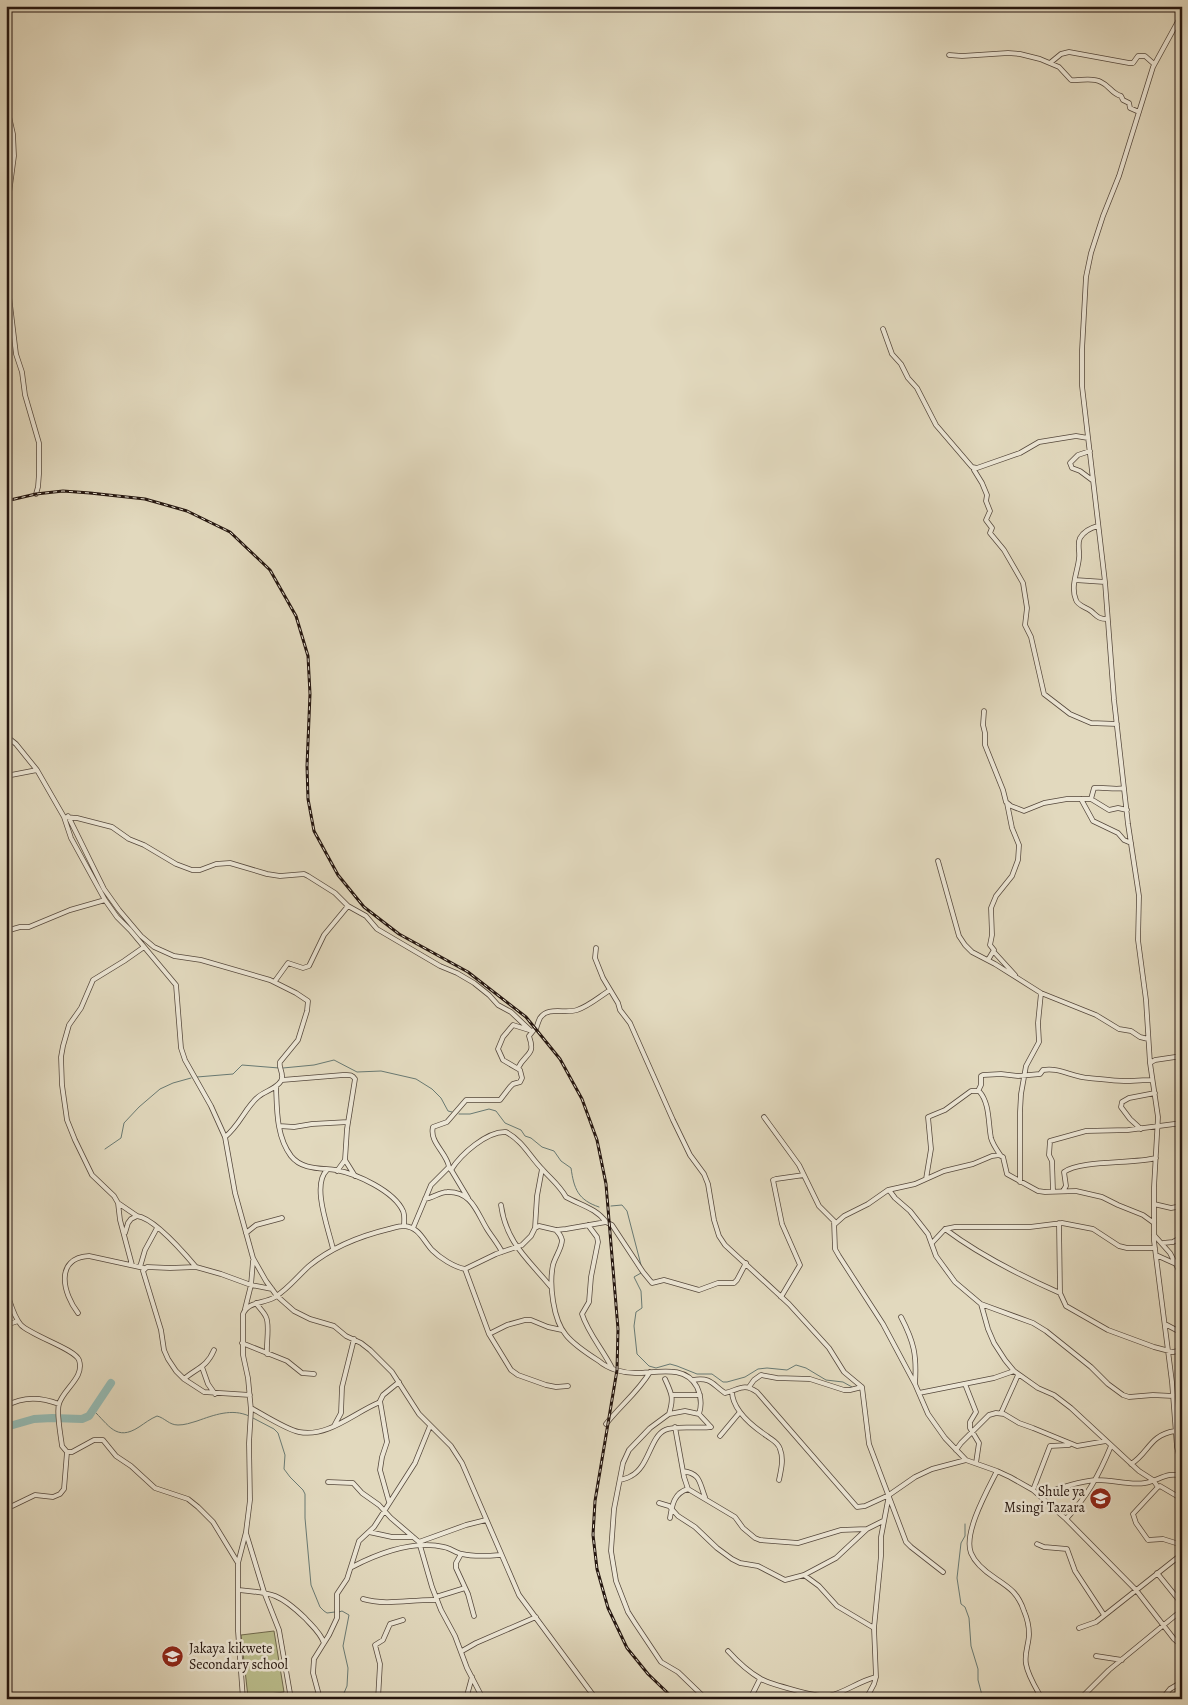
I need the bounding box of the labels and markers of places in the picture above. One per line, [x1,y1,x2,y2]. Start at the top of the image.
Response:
place label: Shule ya Msingi Tazara [1004,1482,1085,1517]
school or university icon: Shule ya Msingi Tazara [1089,1487,1113,1511]
place label: Jakaya kikwete Secondary school [189,1639,288,1674]
school or university icon: Jakaya kikwete Secondary school [161,1644,185,1668]

